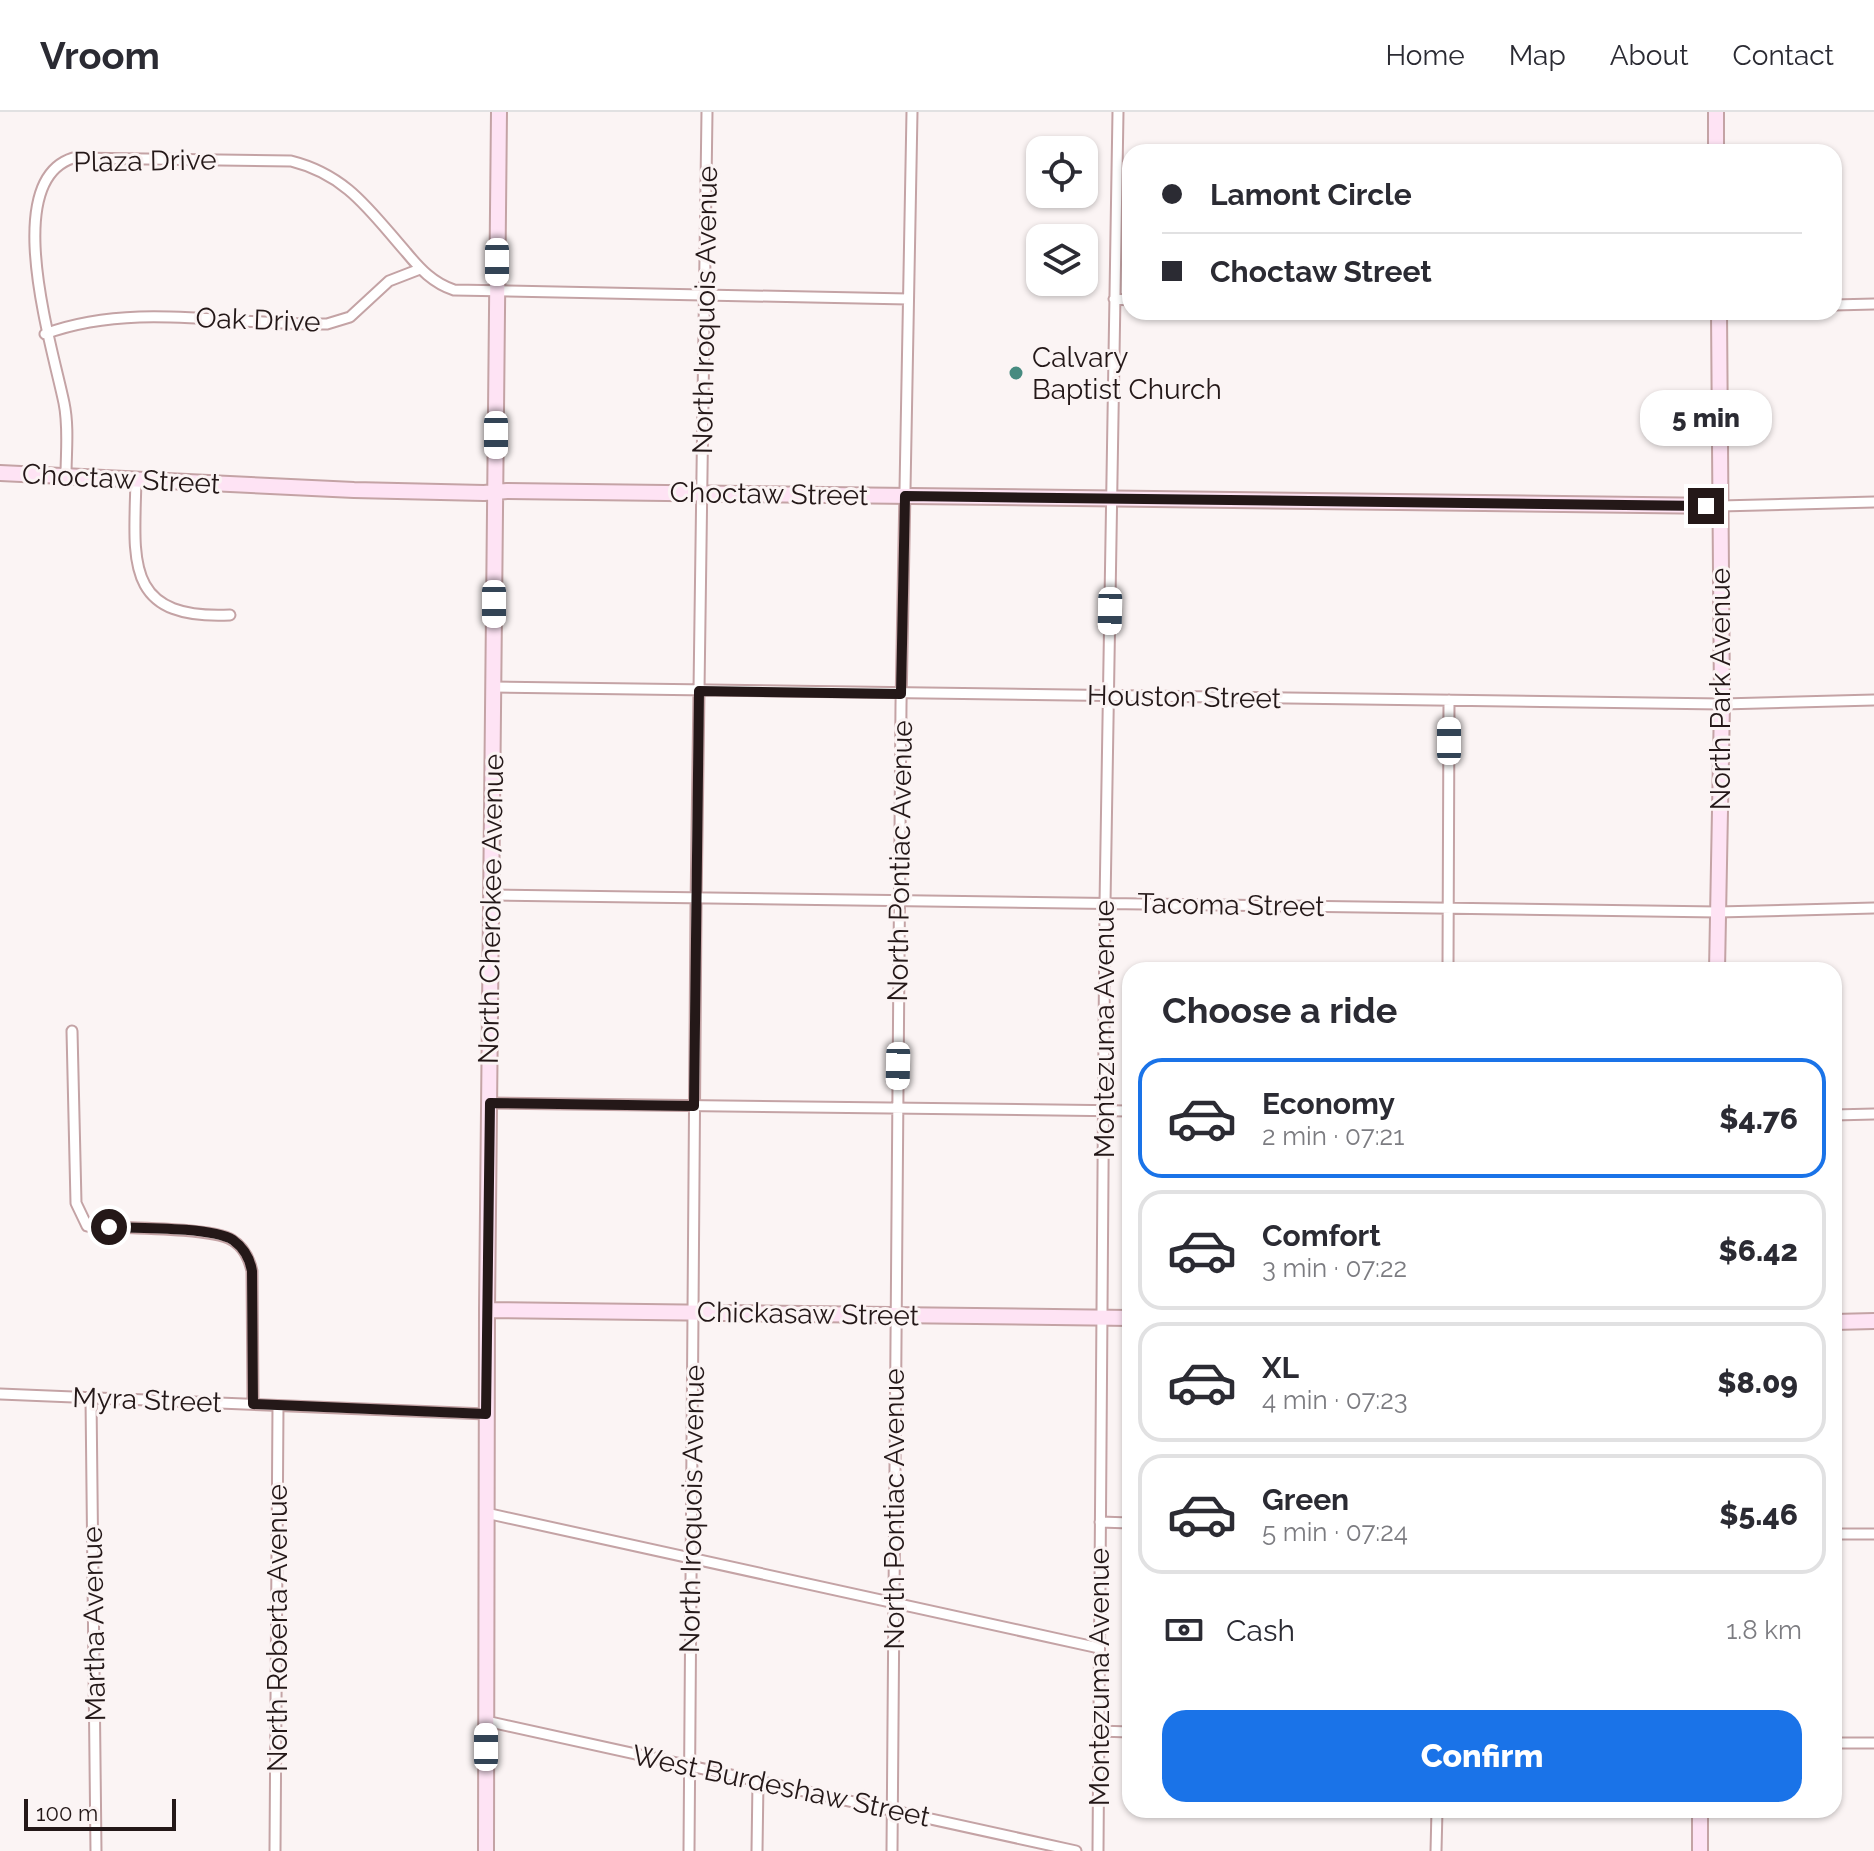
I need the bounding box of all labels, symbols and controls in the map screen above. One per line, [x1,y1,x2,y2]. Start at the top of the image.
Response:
text: Vroom [40,33,160,78]
text: Home [1385,39,1465,72]
text: Map [1509,39,1566,72]
text: About [1610,39,1689,72]
text: Contact [1733,39,1834,72]
map controls [1026,136,1098,296]
button: locate [1026,136,1098,208]
street label: Plaza Drive [73,143,217,179]
street label: North Iroquois Avenue [686,166,724,454]
text: Lamont Circle [1210,177,1412,212]
button: layers [1026,224,1098,296]
car [485,238,509,286]
text: Choctaw Street [1210,254,1432,289]
street label: Oak Drive [195,301,321,339]
place label: Calvary Baptist Church [1032,341,1222,406]
marker: Calvary Baptist Church [1007,364,1025,382]
callout: 5 min [1640,390,1772,446]
text: 5 min [1672,403,1740,433]
car [484,411,508,459]
street label: Choctaw Street [21,457,222,501]
street label: Choctaw Street [669,476,869,512]
route end [1688,488,1724,524]
street label: North Park Avenue [1704,568,1737,810]
car [482,580,506,628]
car [1098,587,1122,635]
street label: Houston Street [1087,679,1282,715]
car [1437,717,1461,765]
street label: North Pontiac Avenue [881,720,919,1002]
street label: North Cherokee Avenue [472,754,510,1064]
street label: Tacoma Street [1137,887,1325,923]
street label: Montezuma Avenue [1088,900,1121,1158]
text: Choose a ride [1162,989,1397,1031]
car [886,1042,910,1090]
icon: car [1166,1082,1238,1154]
text: Economy [1262,1086,1395,1121]
text: $4.76 [1719,1101,1798,1136]
text: 2 min · 07:21 [1262,1121,1404,1151]
route start [91,1209,127,1245]
icon: car [1166,1214,1238,1286]
text: Comfort [1262,1218,1381,1253]
text: $6.42 [1719,1233,1798,1268]
text: 3 min · 07:22 [1262,1253,1407,1283]
street label: Chickasaw Street [697,1296,920,1332]
icon: car [1166,1346,1238,1418]
text: XL [1262,1350,1299,1385]
street label: North Iroquois Avenue [673,1365,711,1653]
text: $8.09 [1717,1365,1798,1400]
street label: North Pontiac Avenue [878,1368,911,1650]
street label: Myra Street [72,1381,223,1419]
text: 4 min · 07:23 [1262,1385,1408,1415]
icon: car [1166,1478,1238,1550]
text: Green [1262,1482,1349,1517]
street label: North Roberta Avenue [261,1484,294,1772]
text: $5.46 [1719,1497,1798,1532]
text: 5 min · 07:24 [1262,1517,1408,1547]
street label: Martha Avenue [76,1526,112,1722]
street label: Montezuma Avenue [1083,1548,1116,1806]
icon: cash [1162,1608,1206,1652]
text: Cash [1226,1613,1295,1648]
text: 1.8 km [1726,1615,1802,1645]
button: Confirm [1162,1710,1802,1802]
car [474,1723,498,1771]
street label: West Burdeshaw Street [629,1738,934,1834]
scale bar [24,1795,176,1831]
text: 100 m [36,1800,98,1826]

